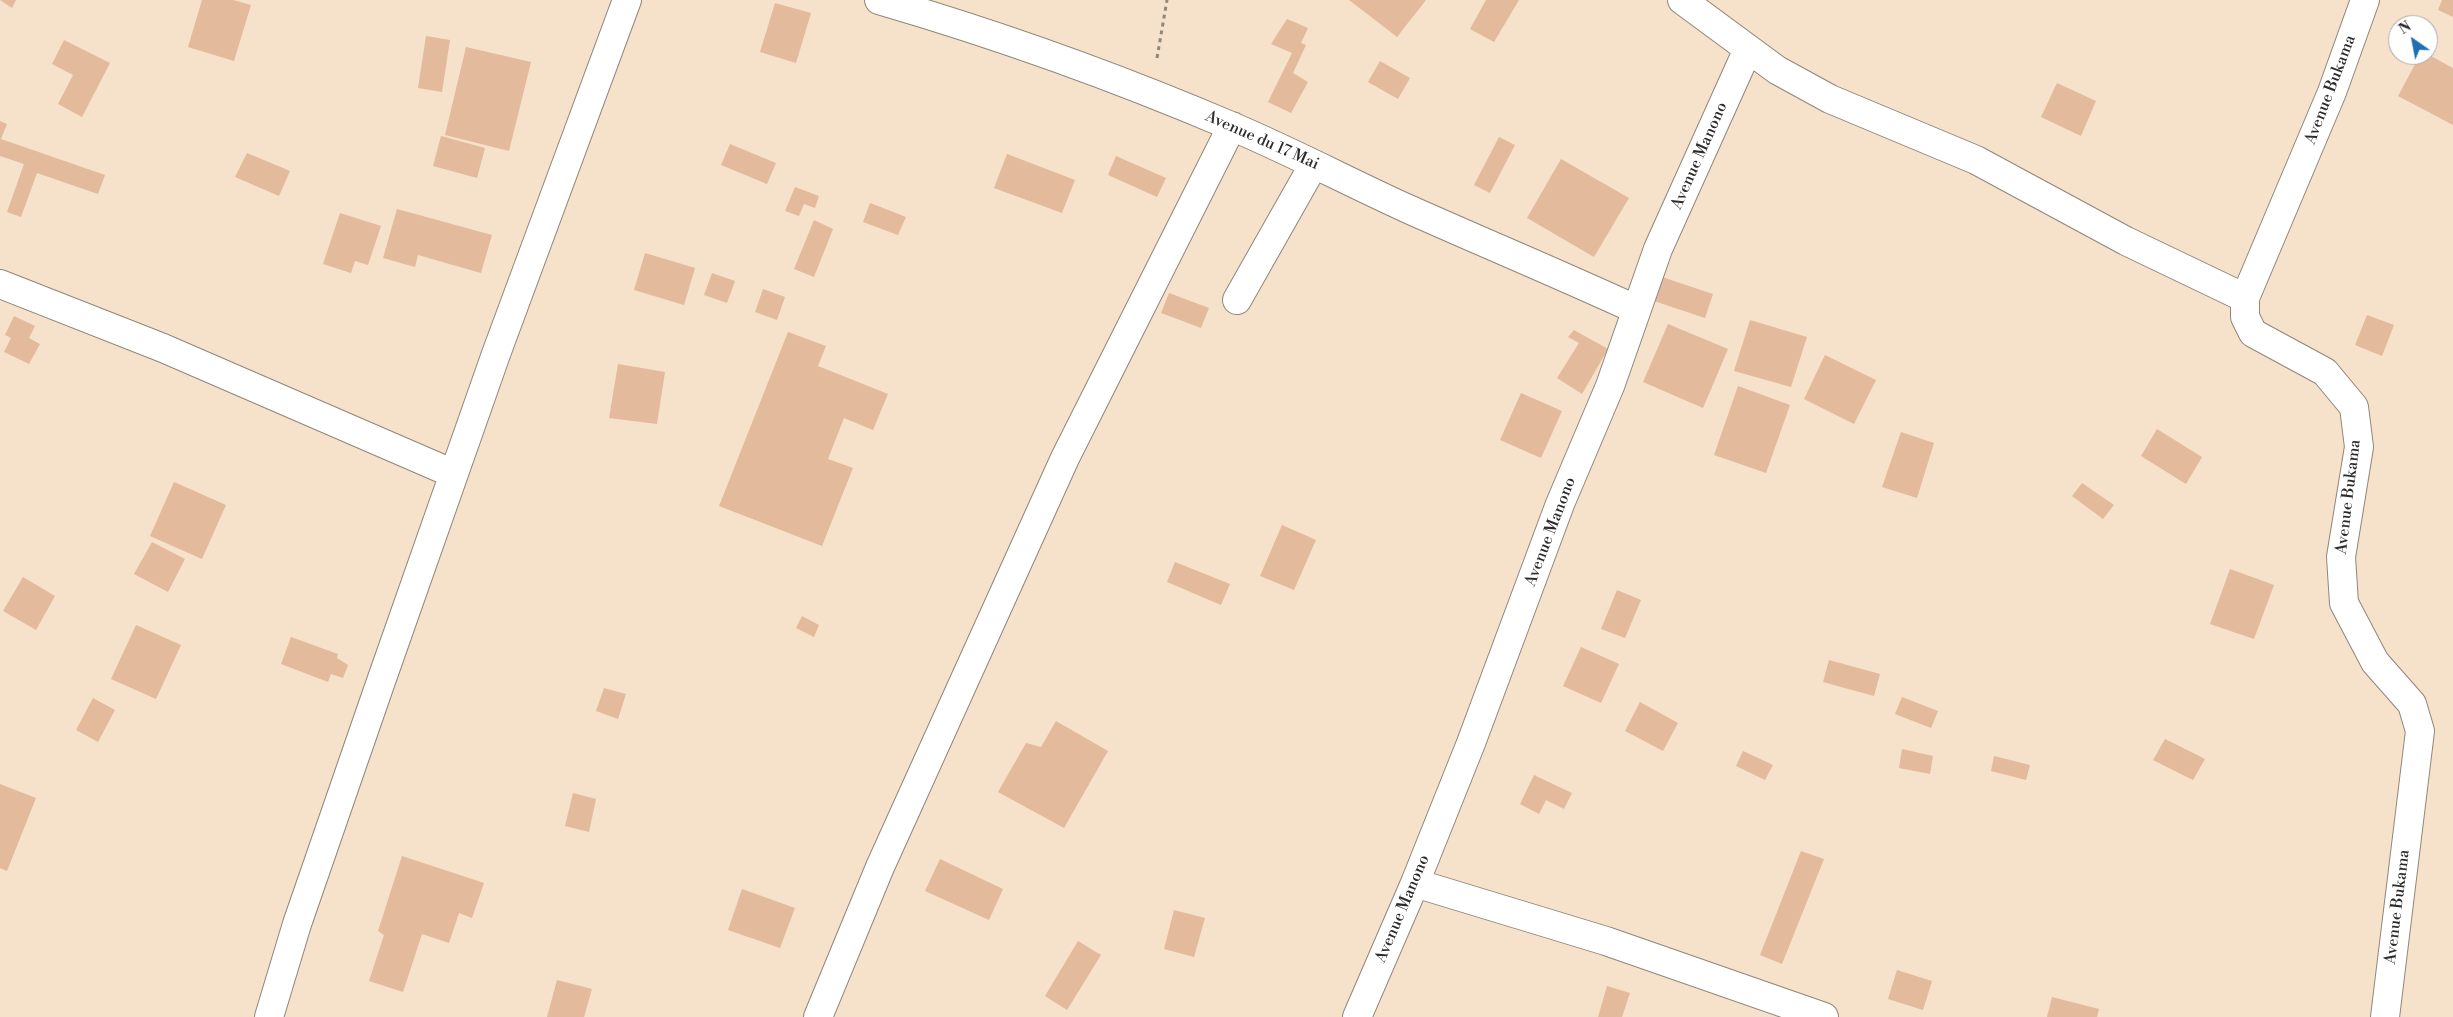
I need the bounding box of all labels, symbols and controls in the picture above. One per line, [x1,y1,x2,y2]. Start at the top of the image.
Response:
north arrow [2388,15,2438,65]
text: N [2396,18,2415,39]
street label: Avenue Bukama [2301,33,2361,147]
street label: Avenue Manono [1668,99,1732,213]
street label: Avenue du 17 Mai [1202,107,1322,175]
street label: Avenue Bukama [2332,439,2366,555]
street label: Avenue Manono [1521,475,1581,589]
street label: Avenue Bukama [2381,849,2415,965]
street label: Avenue Manono [1372,852,1434,966]

